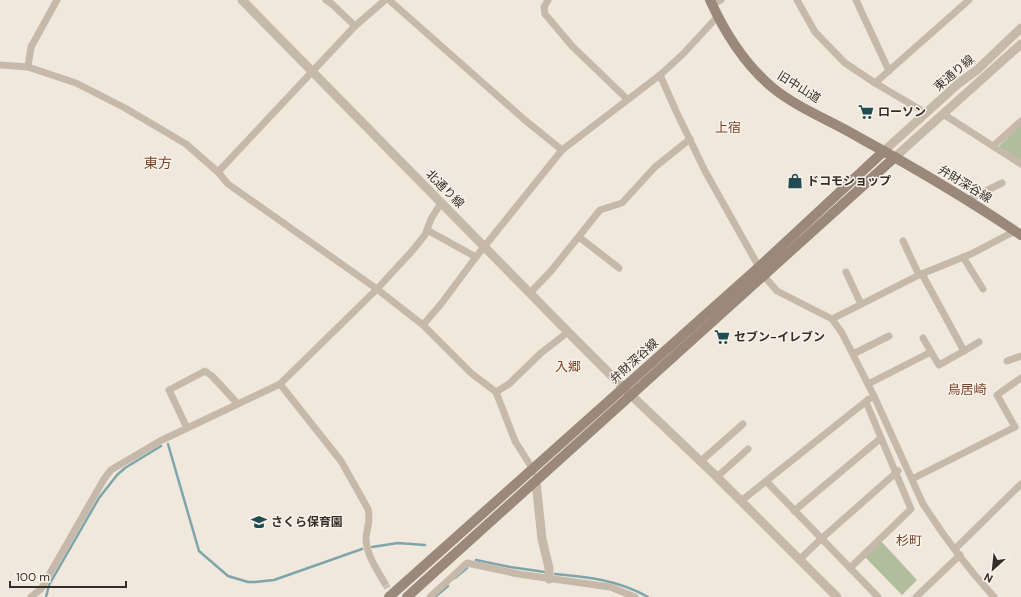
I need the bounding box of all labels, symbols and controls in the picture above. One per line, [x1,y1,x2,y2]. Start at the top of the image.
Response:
street label: 東通り線 [930,51,978,95]
street label: 旧中山道 [774,67,824,107]
supermarket icon: ローソン [857,103,875,121]
place label: ローソン [878,104,926,120]
district label: 上宿 [715,119,741,136]
district label: 東方 [144,154,172,172]
street label: 弁財深谷線 [935,162,995,206]
street label: 北通り線 [422,166,468,212]
shop icon: ドコモショップ [786,172,804,190]
place label: ドコモショップ [807,173,891,189]
supermarket icon: セブン-イレブン [713,328,731,346]
place label: セブン-イレブン [734,329,825,345]
street label: 弁財深谷線 [606,335,662,387]
district label: 入郷 [555,358,581,375]
district label: 鳥居崎 [947,381,987,398]
school or university icon: さくら保育園 [250,513,268,531]
place label: さくら保育園 [271,514,343,530]
district label: 杉町 [896,532,922,549]
north arrow [973,549,1013,589]
scale bar [10,563,126,589]
text: 100 m [16,569,50,585]
text: N [982,570,995,586]

